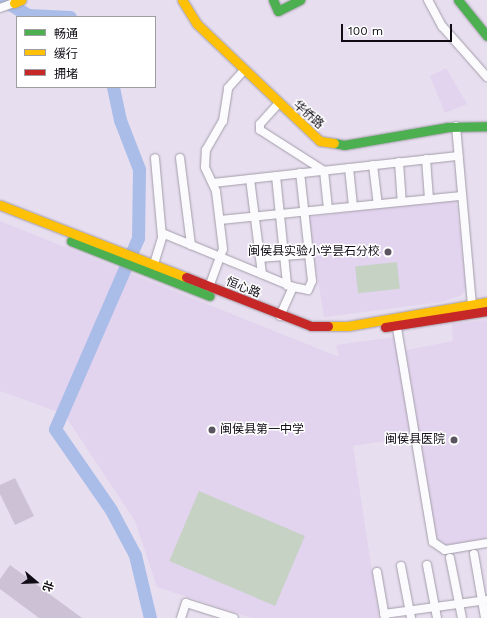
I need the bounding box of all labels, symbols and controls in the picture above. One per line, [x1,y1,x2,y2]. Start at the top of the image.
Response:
legend [16,16,156,88]
scale bar [343,16,454,42]
text: 100 m [348,24,383,38]
text: 畅通 [54,27,78,41]
text: 缓行 [54,47,78,61]
text: 拥堵 [54,67,78,81]
street label: 华侨路 [290,98,326,132]
place label: 闽侯县实验小学昙石分校 [248,245,380,259]
marker: 闽侯县实验小学昙石分校 [383,247,393,257]
street label: 恒心路 [224,275,262,301]
place label: 闽侯县第一中学 [220,423,304,437]
marker: 闽侯县第一中学 [207,425,217,435]
place label: 闽侯县医院 [385,433,445,447]
marker: 闽侯县医院 [448,434,460,446]
north arrow [16,562,56,602]
text: 北 [40,579,56,593]

